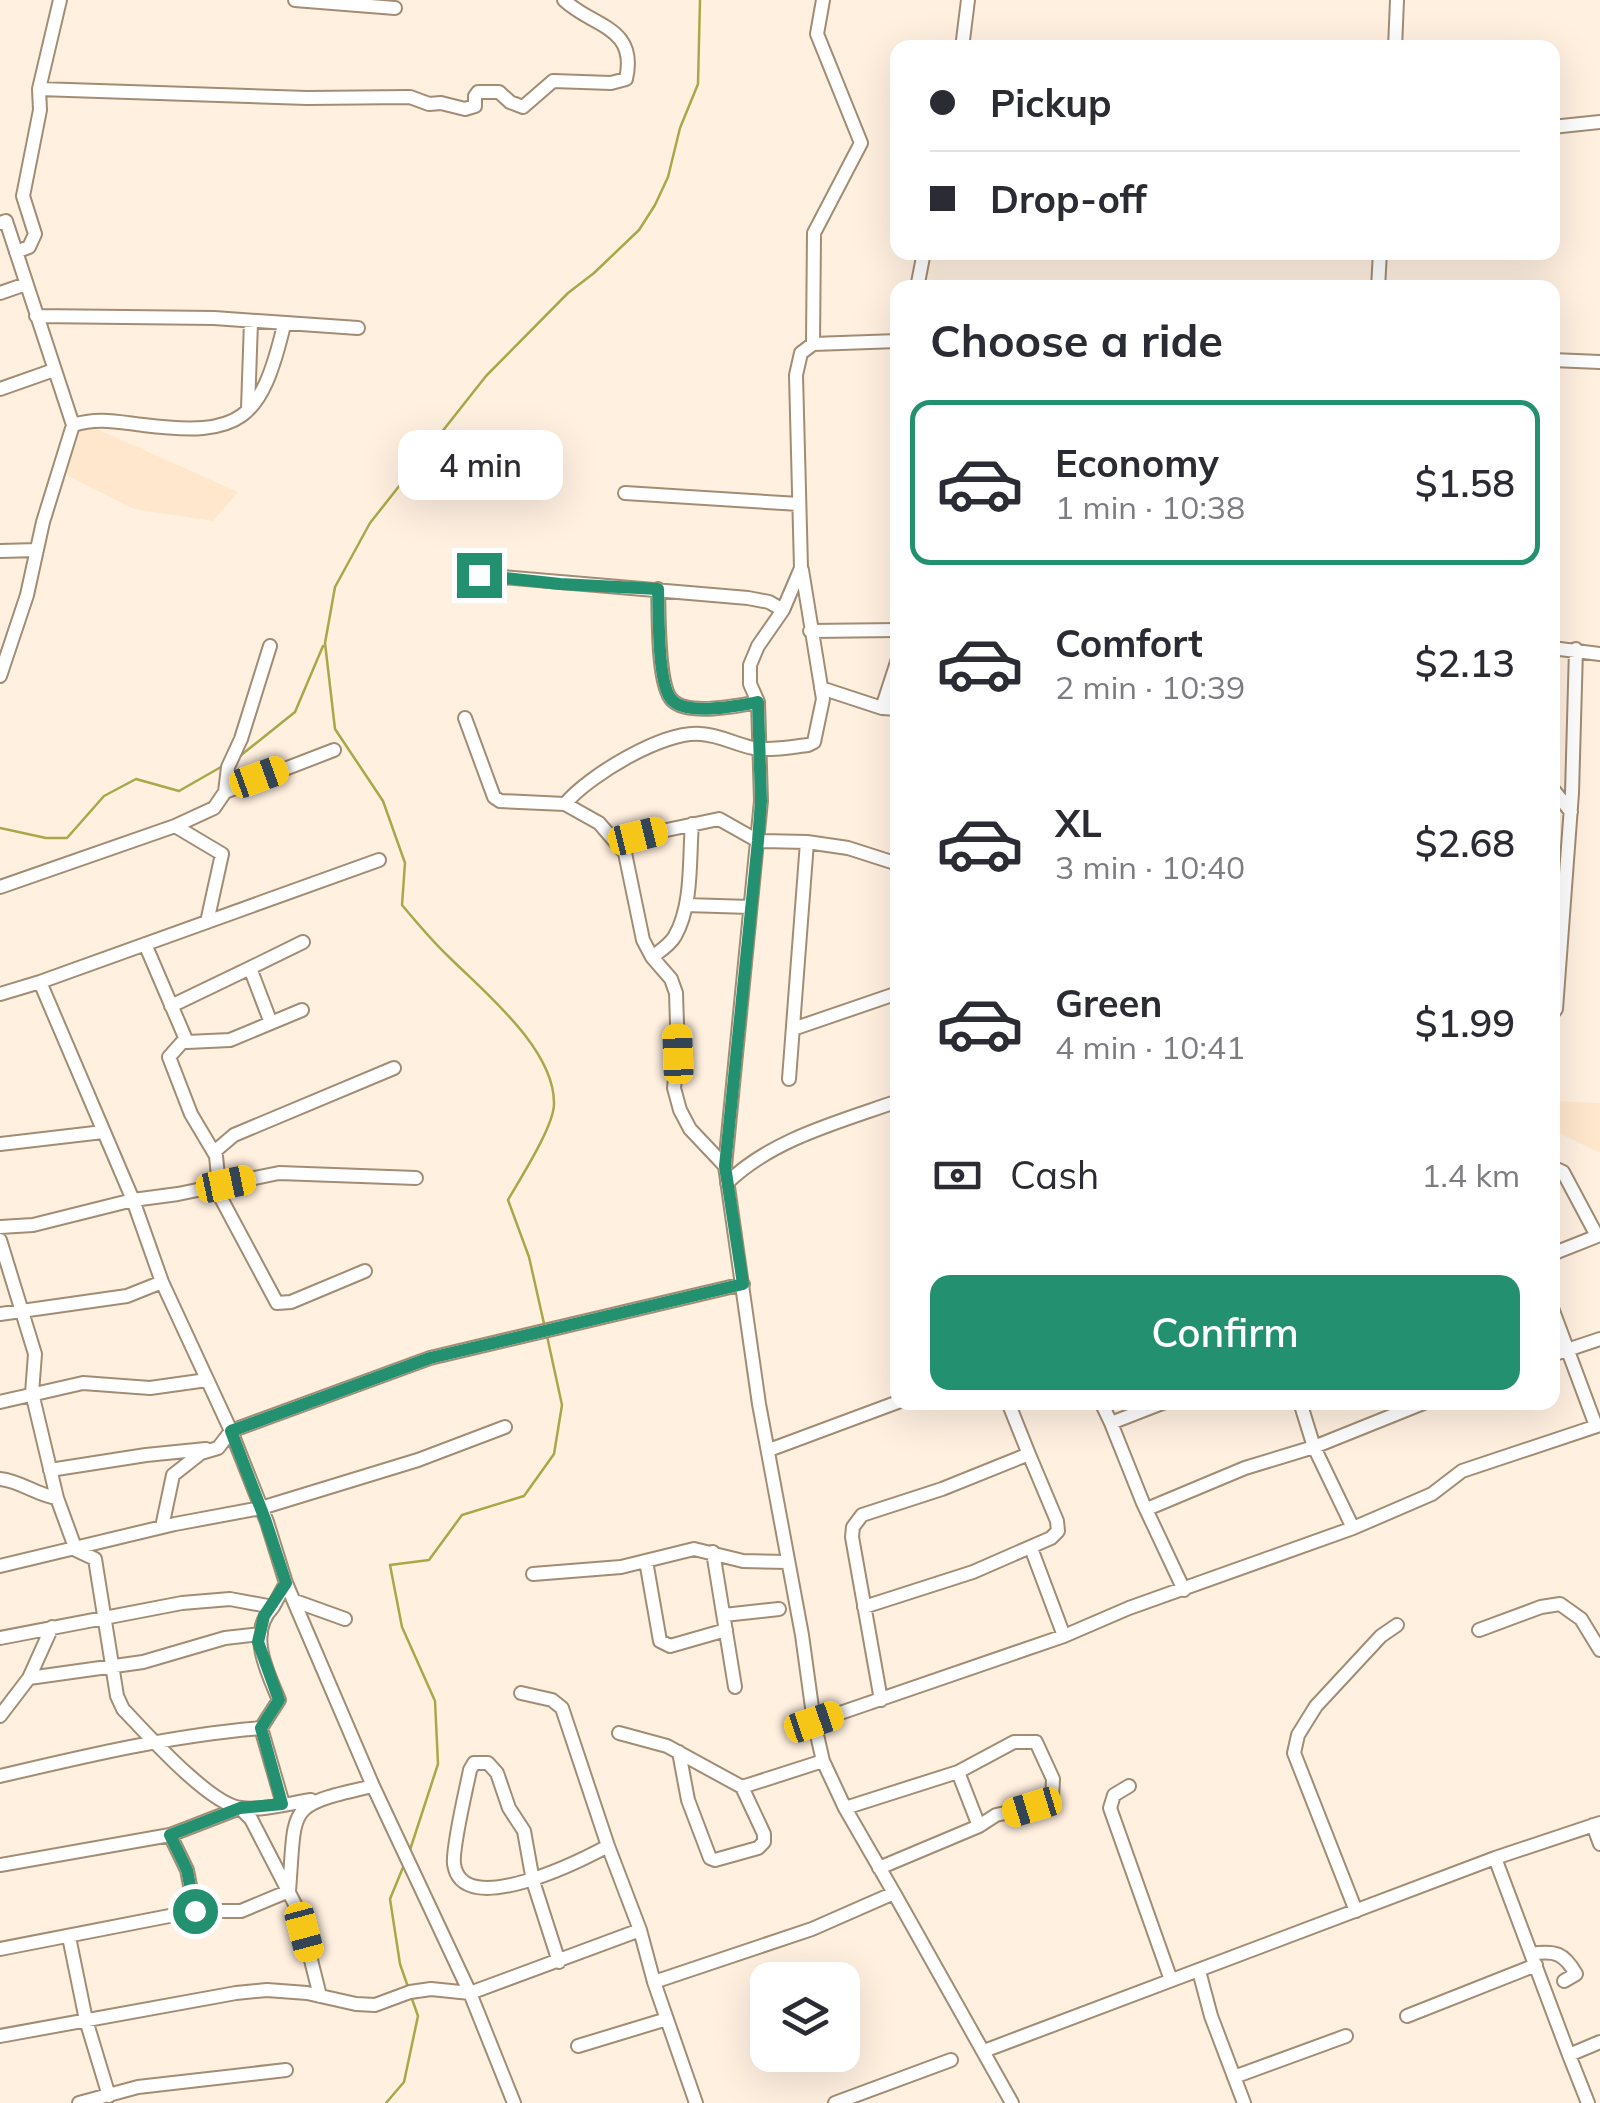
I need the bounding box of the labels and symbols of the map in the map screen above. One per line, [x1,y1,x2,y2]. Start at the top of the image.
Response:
callout: 4 min [396,430,562,500]
route end [457,553,502,598]
car [226,753,292,801]
car [605,814,671,858]
car [662,1023,694,1085]
car [194,1163,258,1205]
car [781,1698,847,1746]
car [999,1784,1065,1830]
route start [173,1889,218,1934]
car [282,1899,326,1965]

